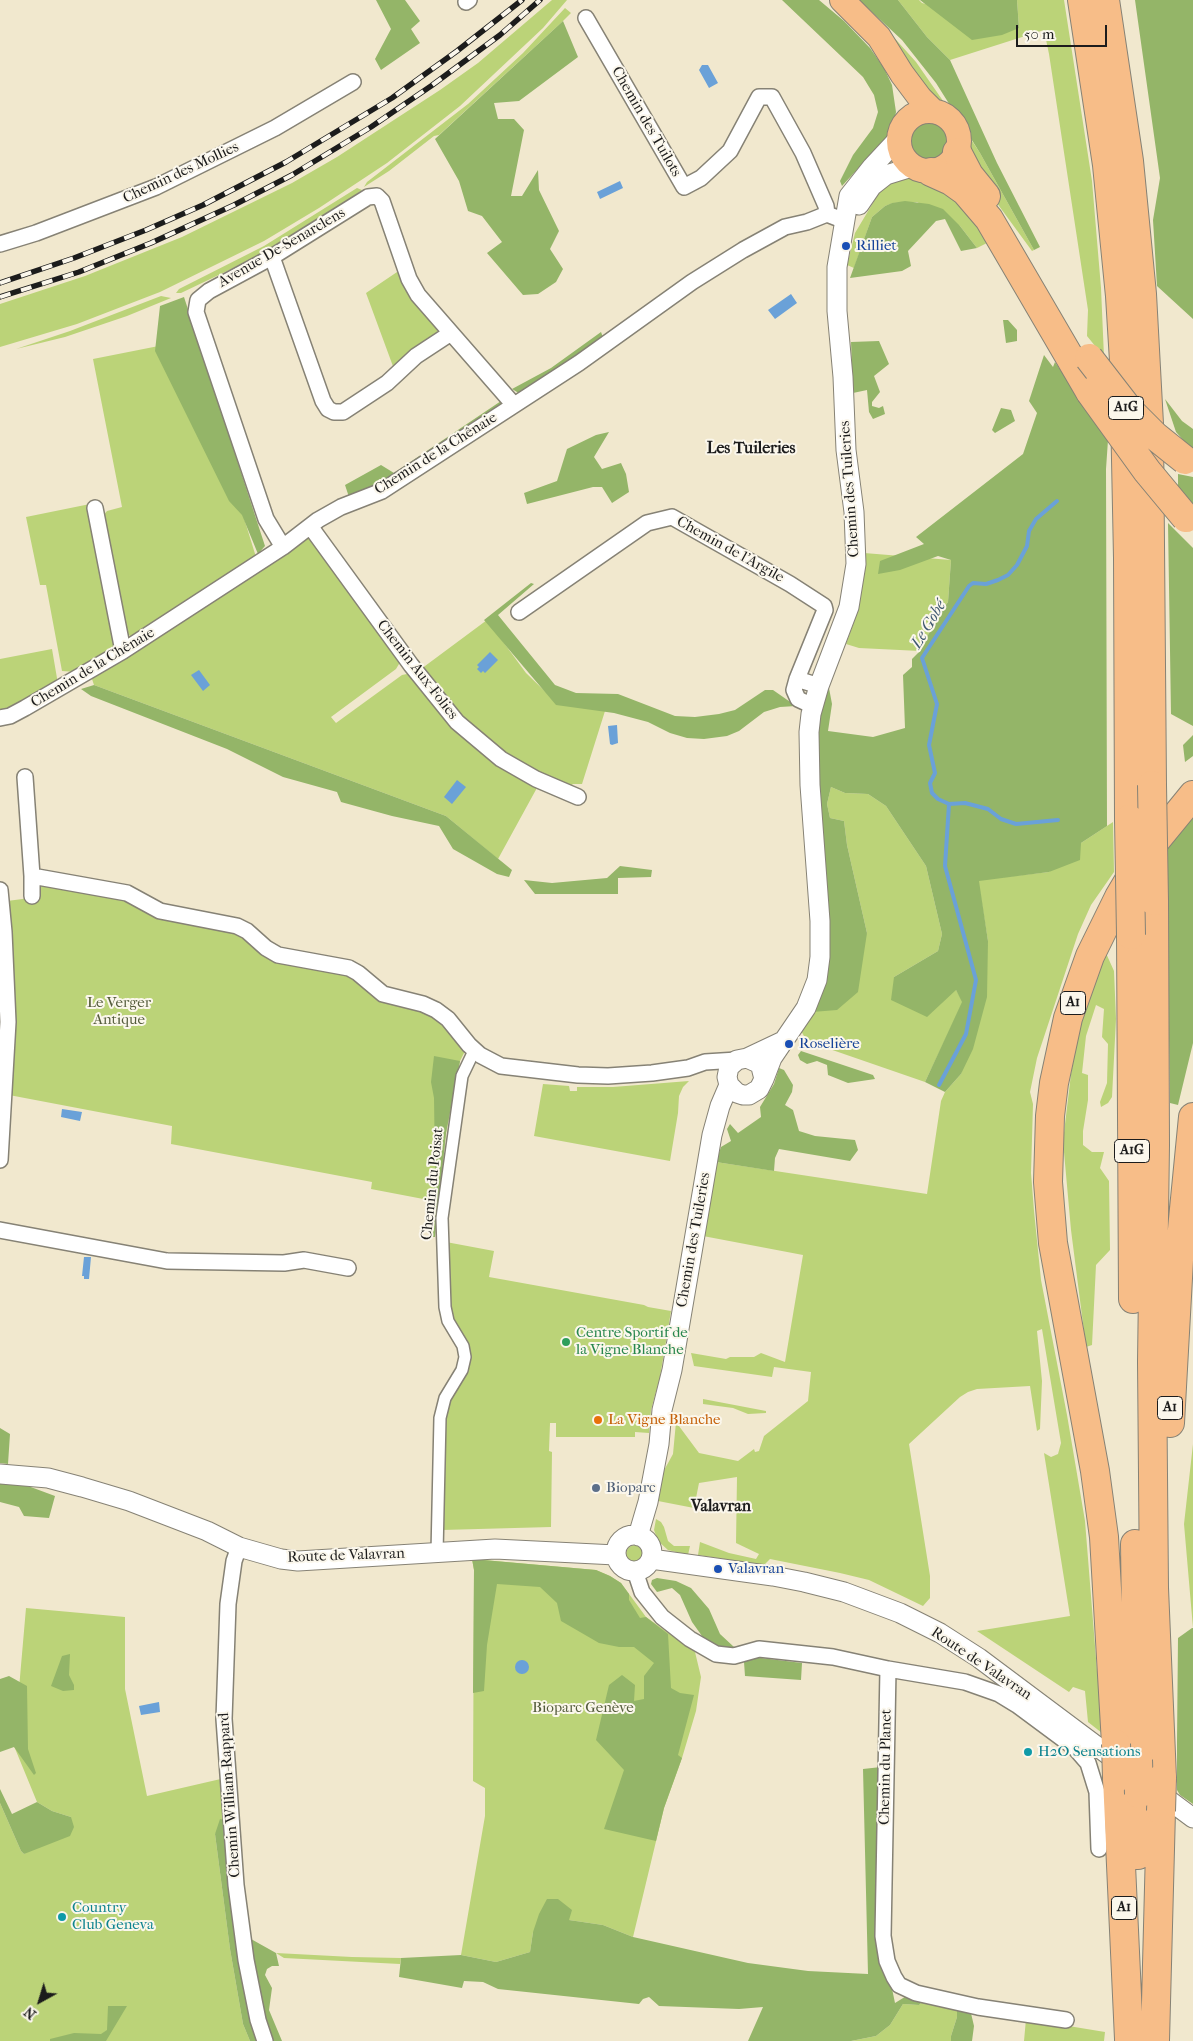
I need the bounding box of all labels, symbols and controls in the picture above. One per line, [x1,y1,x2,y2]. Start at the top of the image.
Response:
scale bar [1018,15,1109,47]
text: 50 m [1024,25,1054,43]
street label: Chemin des Tuilots [607,64,685,180]
street label: Chemin des Mollies [120,138,242,208]
street label: Avenue De-Senarclens [215,204,349,292]
place label: Rilliet [856,237,897,255]
marker: Rilliet [840,240,852,252]
road number: A1G [1108,396,1144,419]
street label: Chemin de la Chênaie [371,409,501,499]
street label: Chemin des Tuileries [836,420,864,558]
district label: Les Tuileries [707,439,795,459]
street label: Chemin de l'Argile [673,513,787,587]
water label: Le Gobé [907,598,951,652]
street label: Chemin Aux-Folies [373,617,461,723]
street label: Chemin de la Chênaie [28,624,158,712]
road number: A1 [1060,991,1086,1014]
park label: Le Verger Antique [87,994,151,1029]
place label: Roselière [799,1035,860,1053]
marker: Roselière [783,1038,795,1050]
street label: Chemin du Poisat [418,1127,448,1241]
road number: A1G [1114,1140,1150,1162]
street label: Chemin des Tuileries [673,1171,715,1309]
place label: Centre Sportif de la Vigne Blanche [576,1324,688,1359]
marker: Centre Sportif de la Vigne Blanche [560,1336,572,1348]
road number: A1 [1158,1396,1182,1420]
place label: La Vigne Blanche [608,1411,721,1429]
marker: La Vigne Blanche [592,1414,604,1426]
place label: Bioparc [606,1479,656,1497]
marker: Bioparc [590,1482,602,1494]
district label: Valavran [691,1497,751,1517]
street label: Route de Valavran [287,1545,405,1567]
place label: Valavran [728,1560,784,1578]
marker: Valavran [712,1563,724,1575]
street label: Route de Valavran [927,1624,1035,1704]
park label: Bioparc Genève [532,1699,634,1717]
street label: Chemin du Planet [876,1709,896,1825]
street label: Chemin William-Rappard [215,1712,245,1878]
place label: H2O Sensations [1038,1743,1140,1761]
marker: H2O Sensations [1022,1746,1034,1758]
road number: A1 [1112,1896,1136,1920]
place label: Country Club Geneva [72,1899,154,1934]
marker: Country Club Geneva [56,1911,68,1923]
north arrow [15,1976,65,2026]
text: N [21,2003,40,2023]

